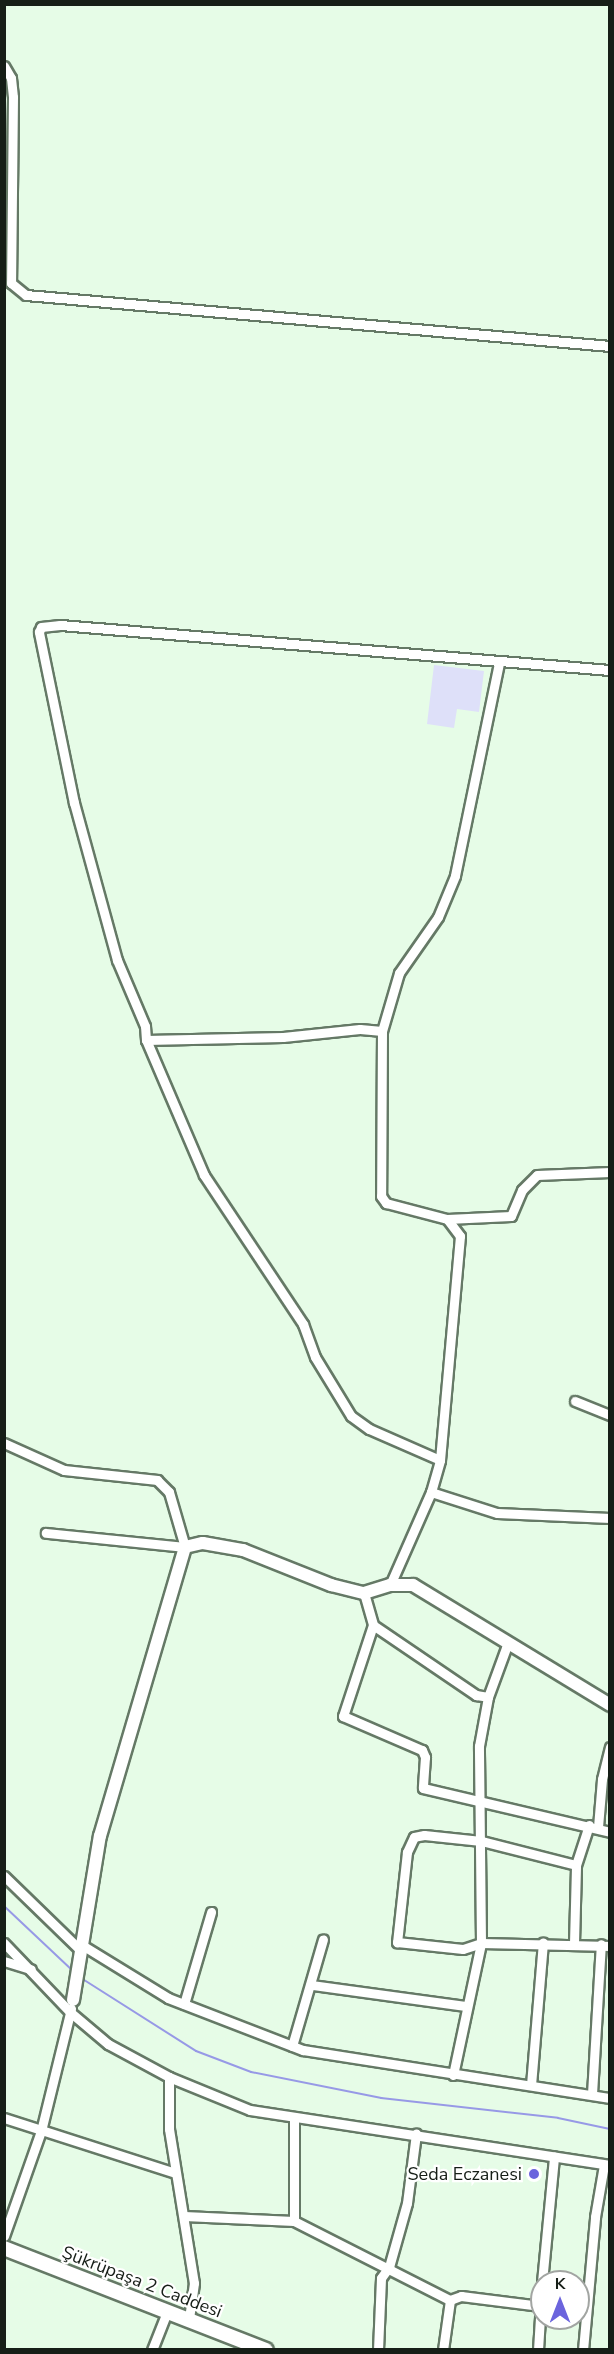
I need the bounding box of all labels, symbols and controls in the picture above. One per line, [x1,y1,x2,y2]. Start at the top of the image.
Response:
place label: Seda Eczanesi [408,2163,522,2185]
marker: Seda Eczanesi [527,2167,541,2181]
street label: Şükrüpaşa 2 Caddesi [59,2242,225,2322]
north arrow [530,2270,590,2330]
text: K [555,2273,565,2295]

